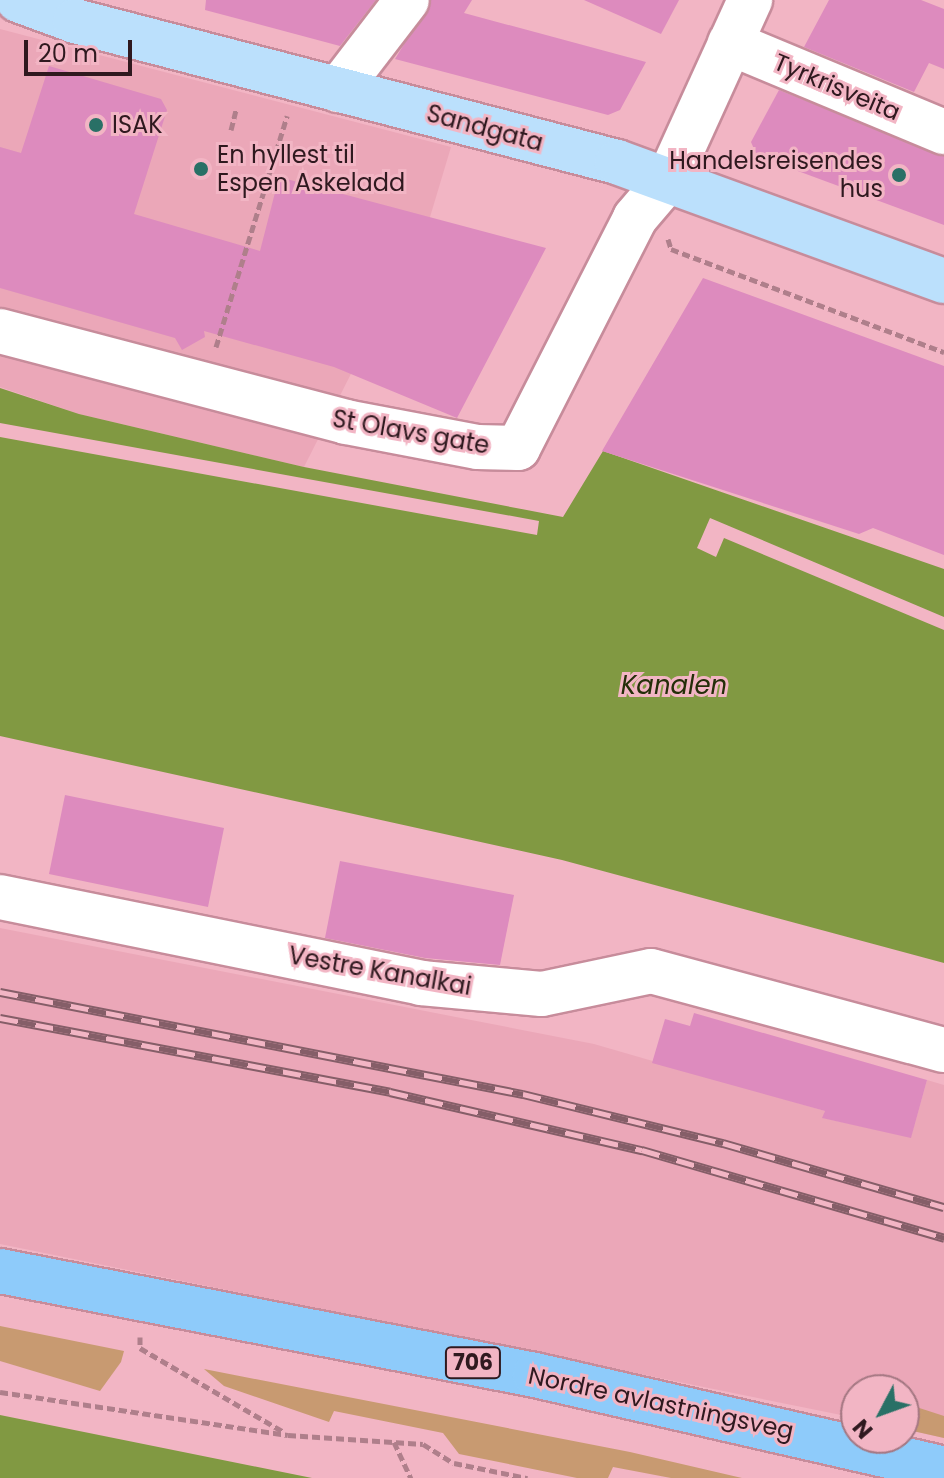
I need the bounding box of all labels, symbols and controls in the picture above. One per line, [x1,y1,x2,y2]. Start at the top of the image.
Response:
scale bar [28,24,136,74]
text: 20 m [38,37,98,70]
street label: Tyrkrisveita [770,47,904,127]
street label: Sandgata [424,99,546,157]
place label: ISAK [112,111,163,139]
marker: ISAK [87,116,105,134]
place label: En hyllest til Espen Askeladd [217,141,405,197]
place label: Handelsreisendes hus [669,147,883,203]
marker: En hyllest til Espen Askeladd [192,160,210,178]
marker: Handelsreisendes hus [890,166,908,184]
street label: St Olavs gate [330,404,492,460]
water label: Kanalen [621,670,727,702]
street label: Vestre Kanalkai [286,941,474,1001]
road number: 706 [443,1345,503,1381]
street label: Nordre avlastningsveg [526,1361,796,1445]
north arrow [840,1374,920,1454]
text: N [846,1412,880,1445]

